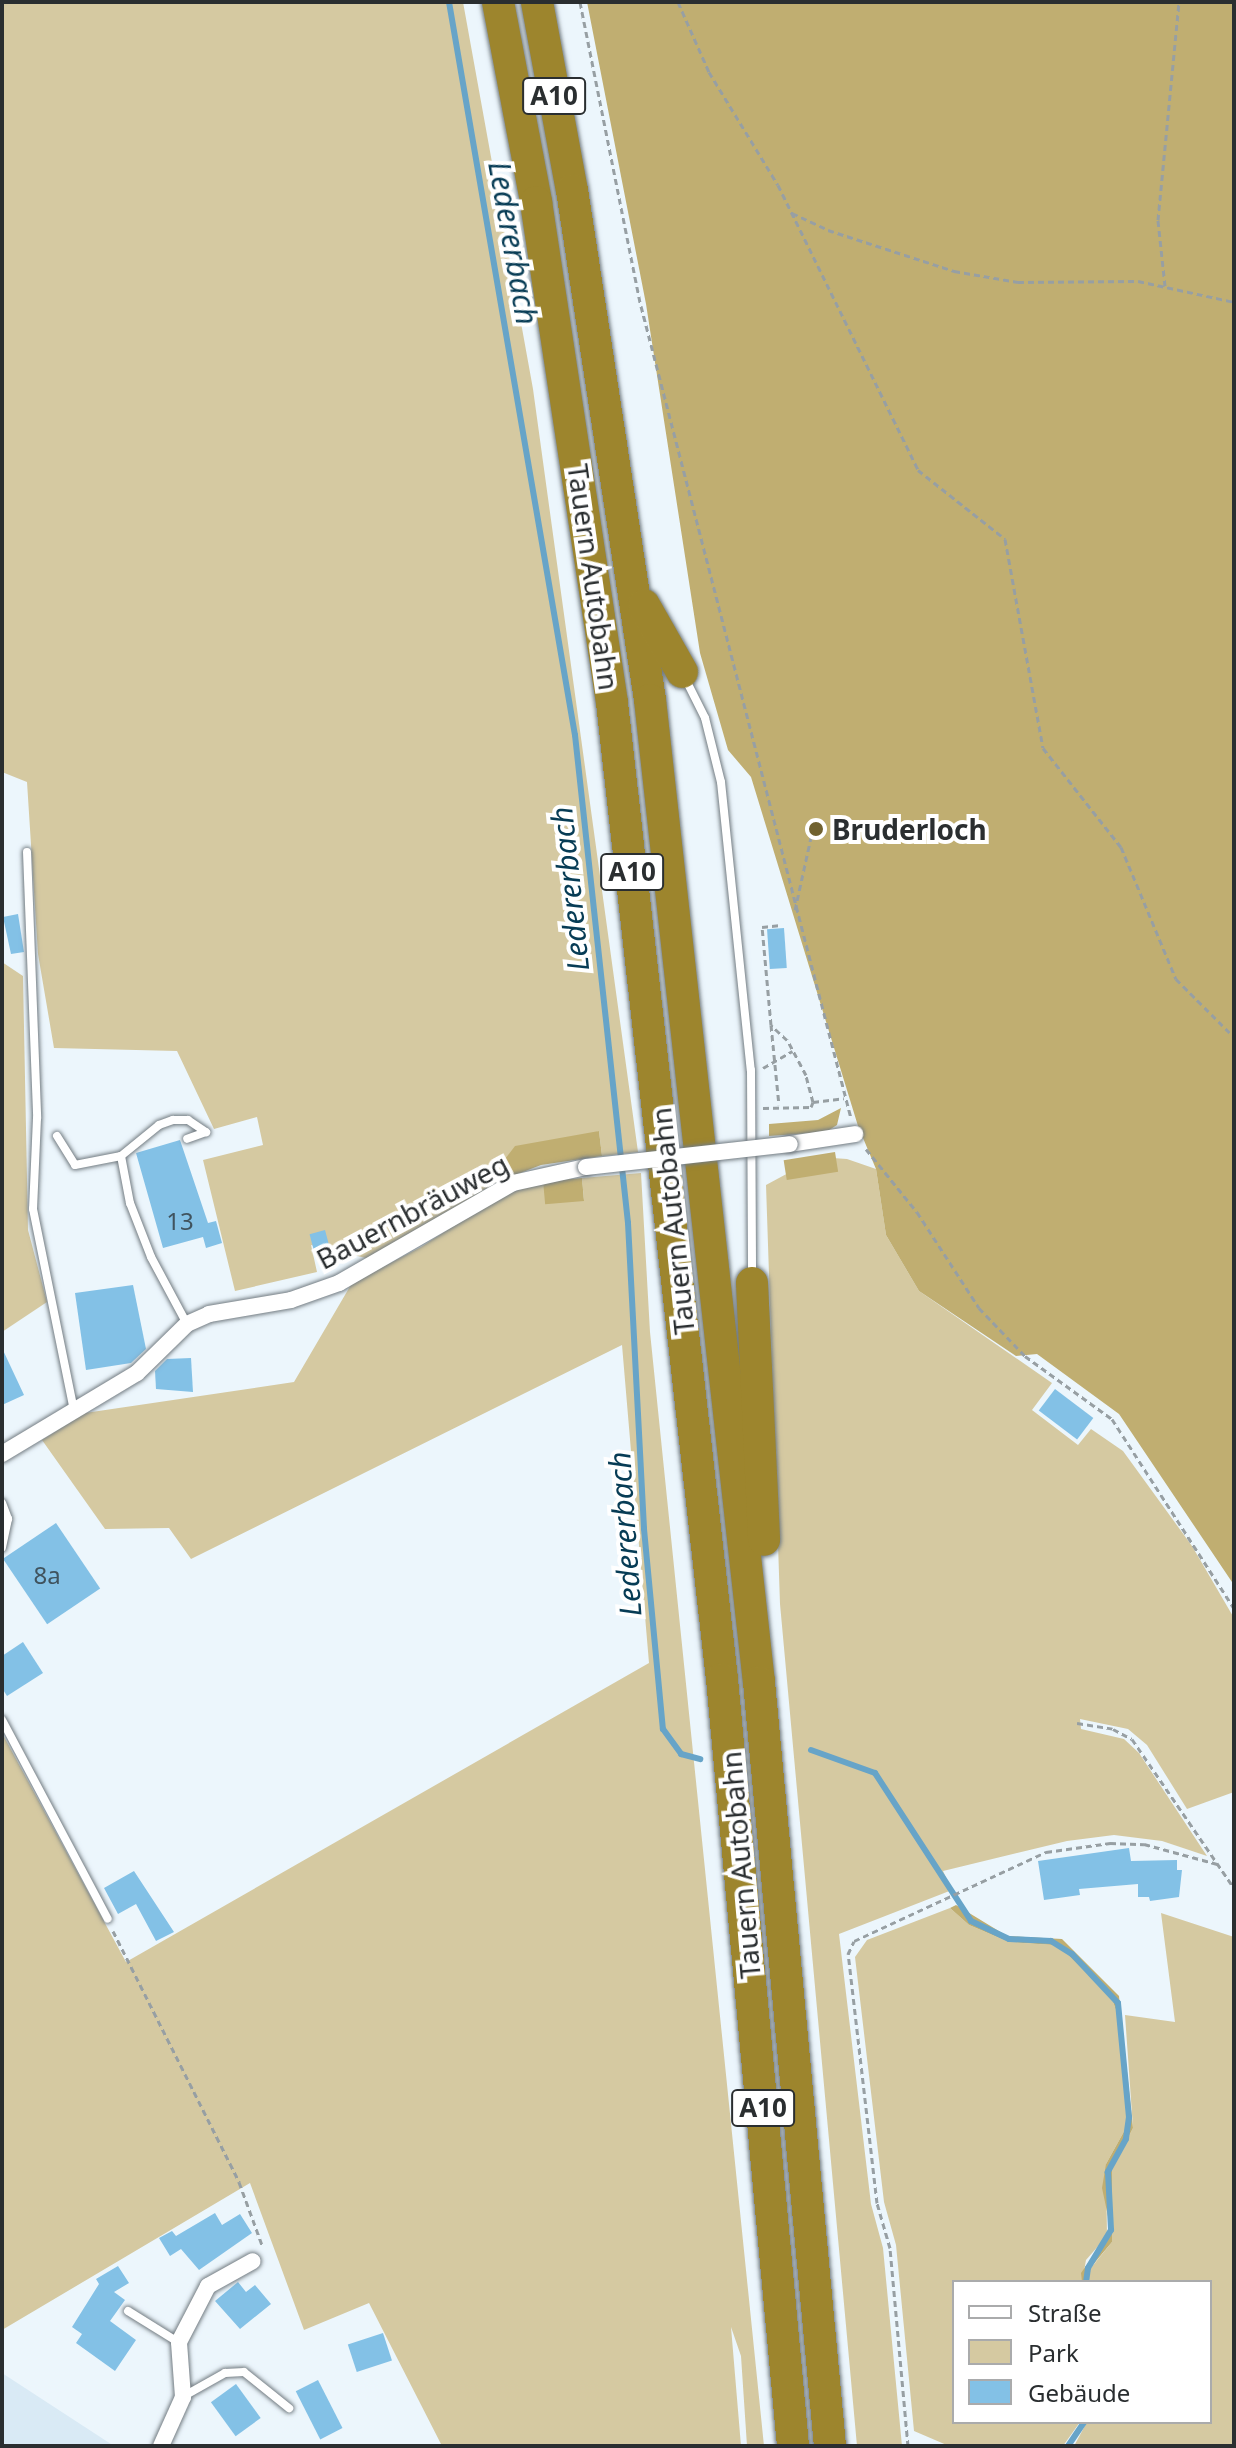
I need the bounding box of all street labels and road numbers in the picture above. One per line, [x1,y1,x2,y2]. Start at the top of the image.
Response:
road number: A10 [522,74,586,118]
street label: Tauern Autobahn [561,462,627,692]
road number: A10 [600,850,664,894]
street label: Tauern Autobahn [643,1106,701,1336]
street label: Bauernbräuweg [310,1146,514,1276]
street label: Tauern Autobahn [713,1750,767,1980]
road number: A10 [731,2086,795,2130]

